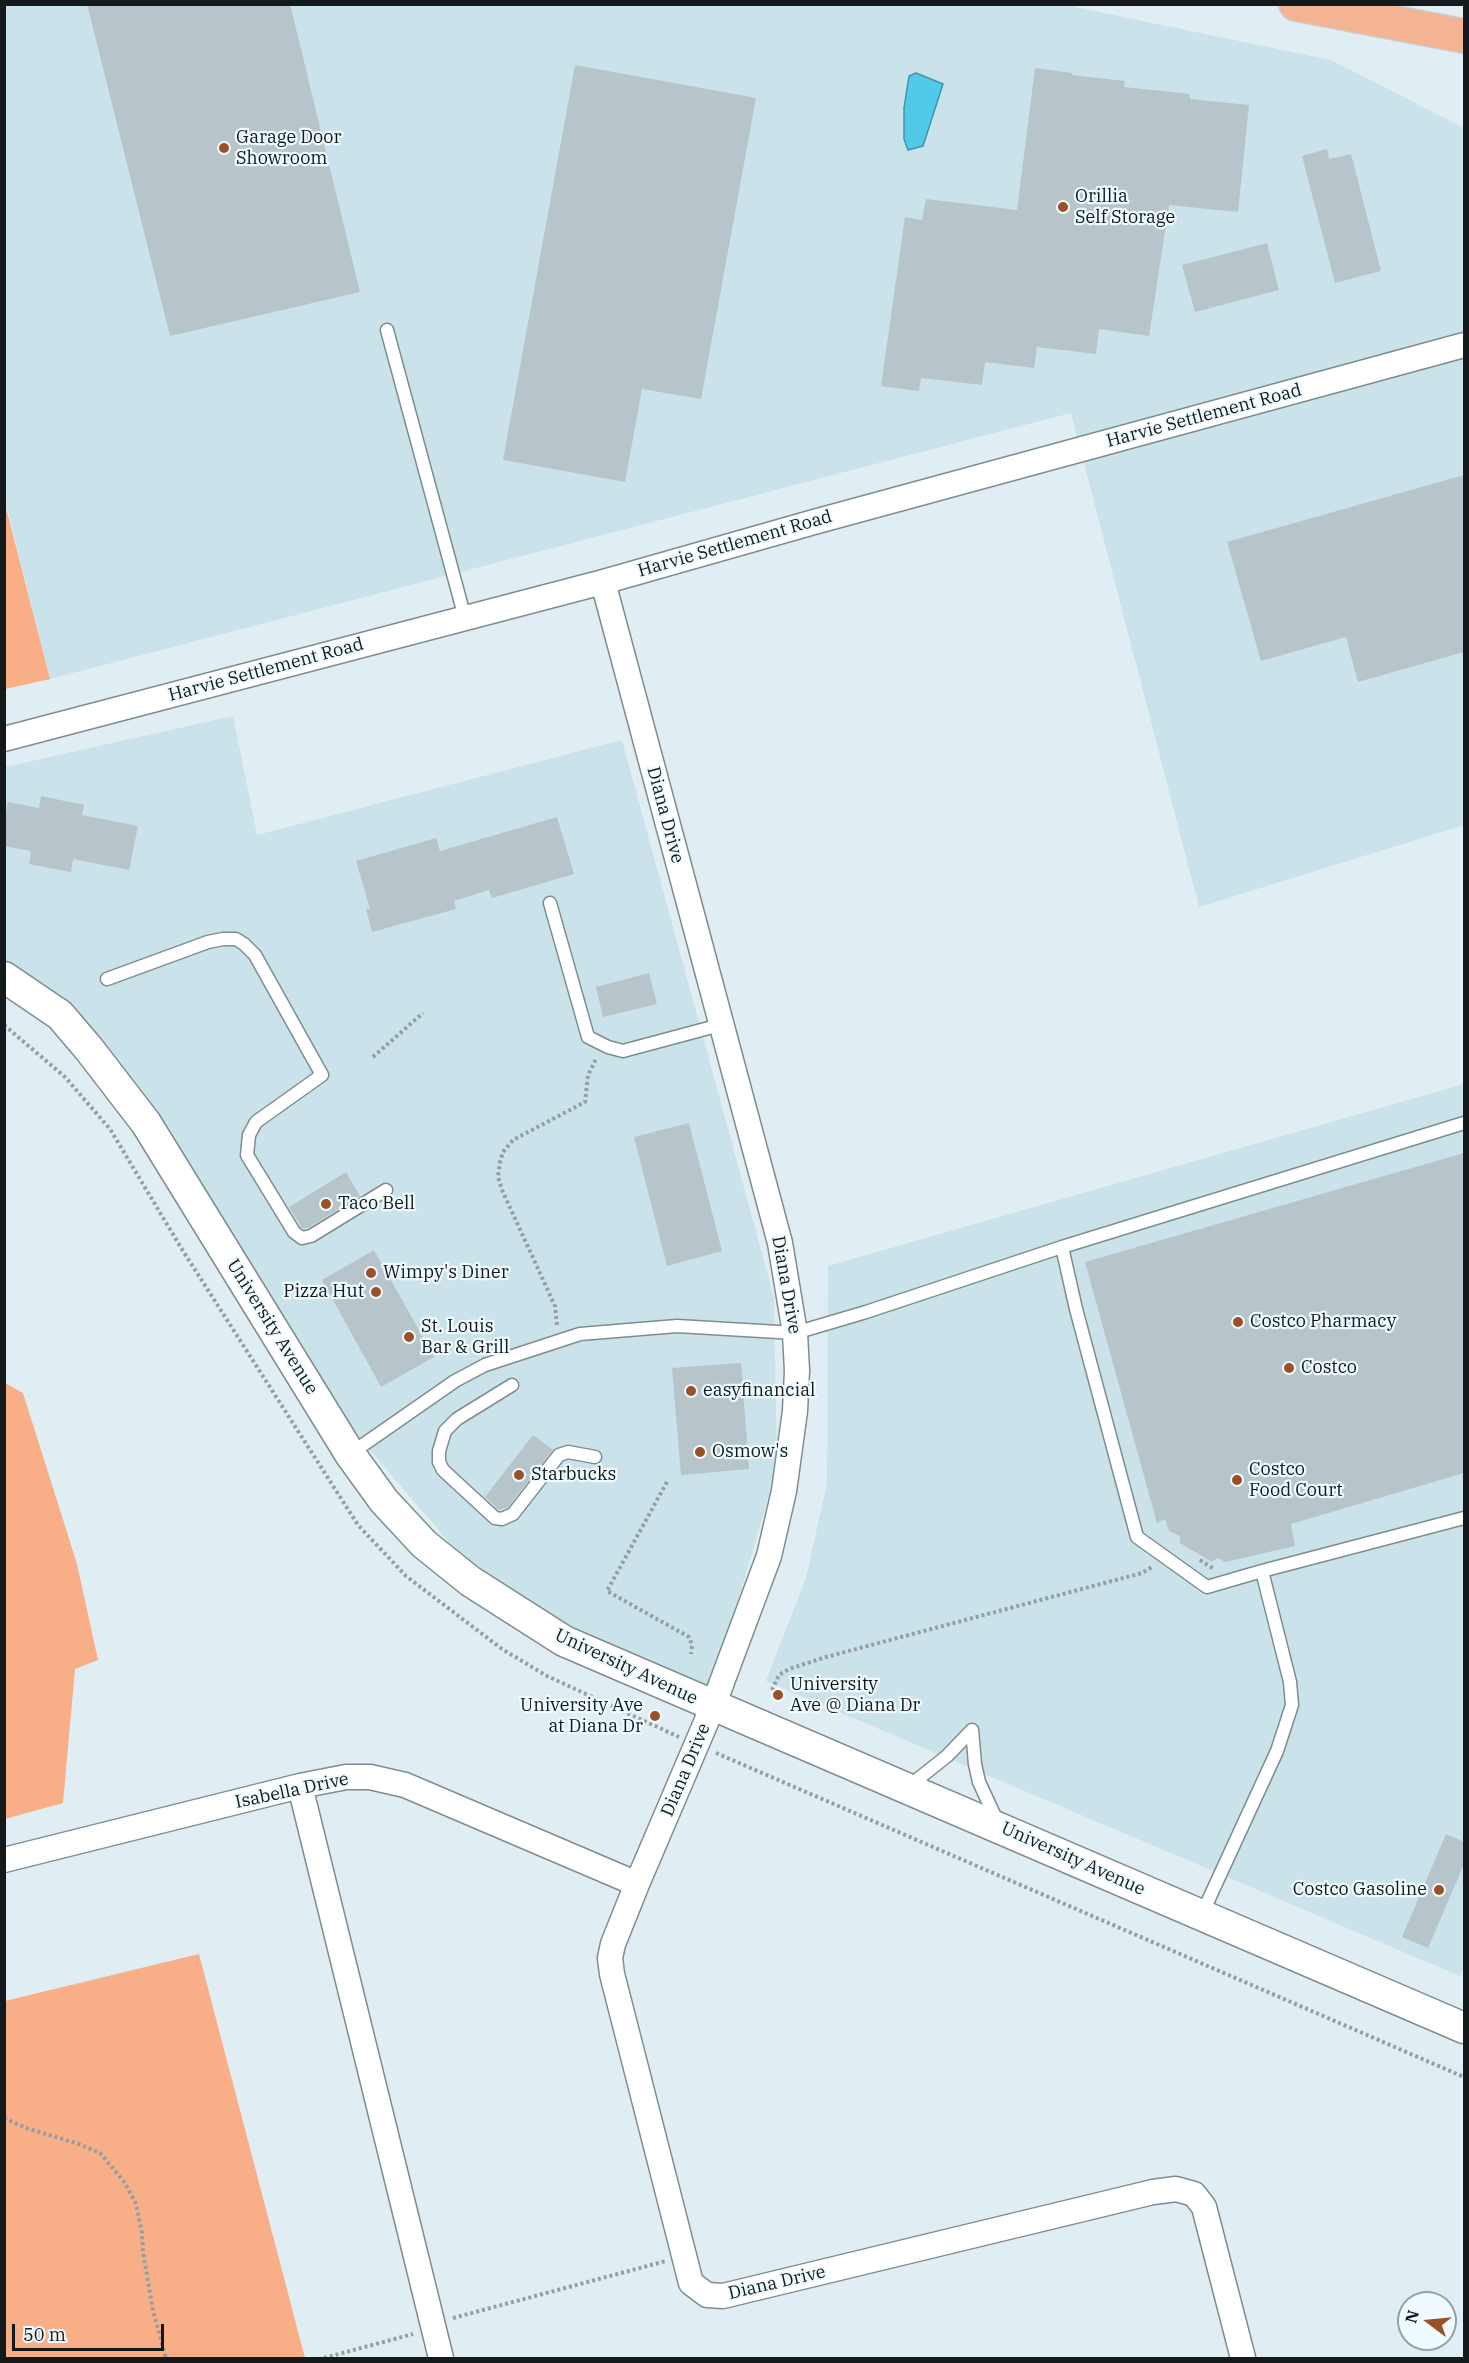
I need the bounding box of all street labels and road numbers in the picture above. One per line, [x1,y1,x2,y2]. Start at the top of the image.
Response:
street label: Harvie Settlement Road [1104,380,1304,452]
street label: Harvie Settlement Road [635,506,835,582]
street label: Harvie Settlement Road [166,634,366,706]
street label: Diana Drive [642,764,688,866]
street label: Diana Drive [767,1234,805,1336]
street label: University Avenue [222,1255,322,1399]
street label: University Avenue [551,1624,701,1710]
street label: Diana Drive [657,1720,715,1820]
street label: Isabella Drive [233,1768,351,1814]
street label: University Avenue [998,1818,1148,1900]
street label: Diana Drive [726,2261,828,2305]

